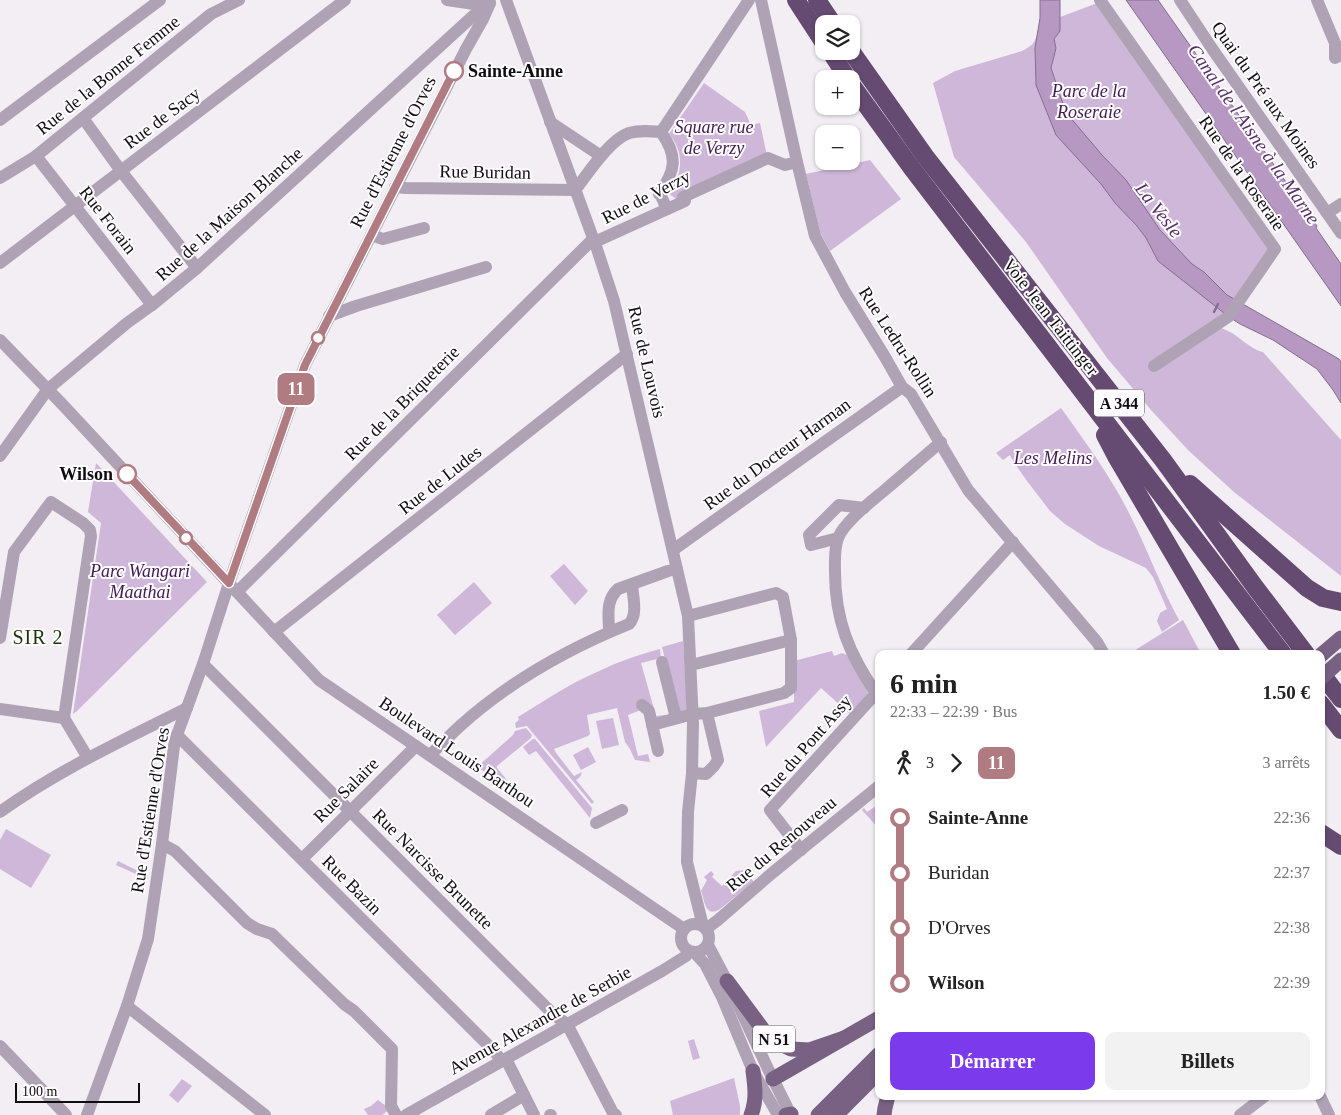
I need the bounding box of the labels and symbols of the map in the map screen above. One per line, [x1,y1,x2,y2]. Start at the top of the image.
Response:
street label: Rue de la Bonne Femme [33,11,183,139]
street label: Quai du Pré aux Moines [1208,18,1324,172]
water label: Canal de l'Aisne à la Marne [1184,40,1324,228]
marker: Sainte-Anne [444,61,464,81]
place label: Sainte-Anne [468,61,563,81]
street label: Rue d'Estienne d'Orves [346,73,440,231]
park label: Parc de la Roseraie [1051,81,1126,122]
street label: Rue de Sacy [120,83,204,153]
street label: Rue de la Roseraie [1195,112,1289,234]
park label: Square rue de Verzy [675,117,753,158]
street label: Rue de la Maison Blanche [152,143,306,285]
street label: Rue Buridan [439,161,531,183]
street label: Rue de Verzy [598,166,694,228]
water label: La Vesle [1130,178,1187,242]
street label: Rue Forain [75,182,141,258]
street label: Voie Jean Taittinger [999,254,1103,380]
street label: Rue Ledru-Rollin [855,283,941,401]
street label: Rue de Louvois [624,304,670,420]
unlabelled marker [311,331,325,345]
street label: Rue de la Briqueterie [341,342,463,464]
line badge: 11 [274,373,318,405]
road number: A 344 [1094,389,1144,416]
street label: Rue du Docteur Harman [700,394,854,514]
street label: Rue de Ludes [395,442,485,518]
park label: Les Melins [1013,448,1092,468]
place label: Wilson [59,464,113,484]
marker: Wilson [117,464,137,484]
unlabelled marker [179,531,193,545]
park label: Parc Wangari Maathai [89,561,190,602]
district label: SIR 2 [12,626,64,648]
street label: Rue du Pont Assy [756,691,856,801]
street label: Boulevard Louis Barthou [376,693,538,811]
street label: Rue d'Estienne d'Orves [127,726,173,894]
street label: Rue Salaire [309,753,383,827]
street label: Rue du Renouveau [722,792,840,896]
street label: Rue Narcisse Brunette [369,805,497,933]
street label: Rue Bazin [318,851,386,919]
street label: Avenue Alexandre de Serbie [445,962,635,1078]
road number: N 51 [753,1026,795,1052]
scale bar [15,1080,140,1103]

